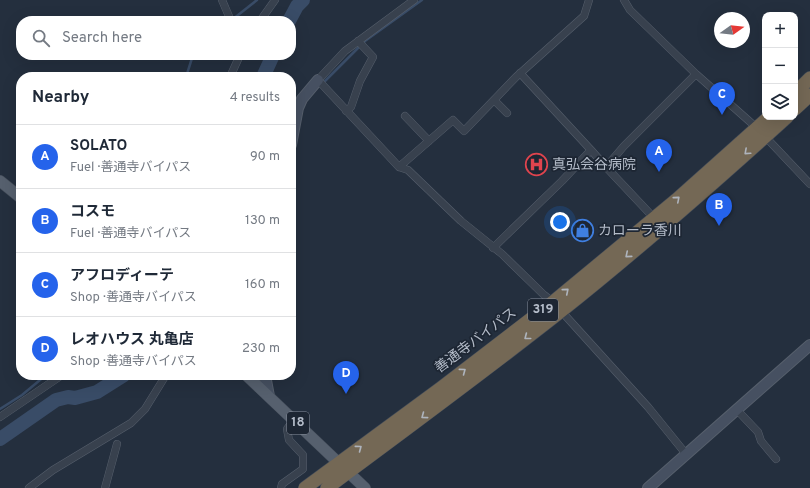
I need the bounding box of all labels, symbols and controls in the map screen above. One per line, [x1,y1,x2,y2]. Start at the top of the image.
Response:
north arrow [714,12,750,48]
map controls [762,12,798,120]
button: + [762,12,798,48]
search box [16,16,296,60]
icon: search [30,27,52,49]
text: Search here [62,29,142,48]
button: − [762,48,798,84]
pin: C [709,82,735,115]
button: layers [762,84,798,120]
text: Nearby [32,87,89,109]
text: 4 results [230,90,280,106]
text: SOLATO [70,137,127,156]
pin: A [646,139,672,172]
one-way arrow [745,148,752,155]
text: A [40,149,50,165]
text: 90 m [250,149,280,165]
hospital icon: 真弘会谷病院 [523,152,549,178]
place label: 真弘会谷病院 [552,157,636,174]
text: Fuel · 善通寺バイパス [70,160,191,176]
pin: B [706,193,732,226]
one-way arrow [672,196,679,203]
text: コスモ [70,203,115,222]
your location [550,212,570,232]
text: B [41,213,49,229]
text: 130 m [245,213,280,229]
shop icon: カローラ香川 [569,218,595,244]
place label: カローラ香川 [598,223,682,240]
text: Fuel · 善通寺バイパス [70,226,191,242]
one-way arrow [625,251,632,258]
text: アフロディーテ [70,267,174,286]
text: C [41,277,49,293]
text: 160 m [245,277,280,293]
one-way arrow [562,289,569,296]
text: Shop · 善通寺バイパス [70,290,197,306]
road number: 319 [528,299,558,321]
street label: 善通寺バイパス [432,305,520,377]
text: レオハウス 丸亀店 [70,331,194,350]
one-way arrow [524,333,531,340]
text: D [40,341,50,357]
text: 230 m [242,341,280,357]
text: Shop · 善通寺バイパス [70,354,197,370]
pin: D [333,361,359,394]
one-way arrow [459,368,466,375]
road number: 18 [287,412,309,434]
one-way arrow [421,412,428,419]
one-way arrow [355,446,362,453]

